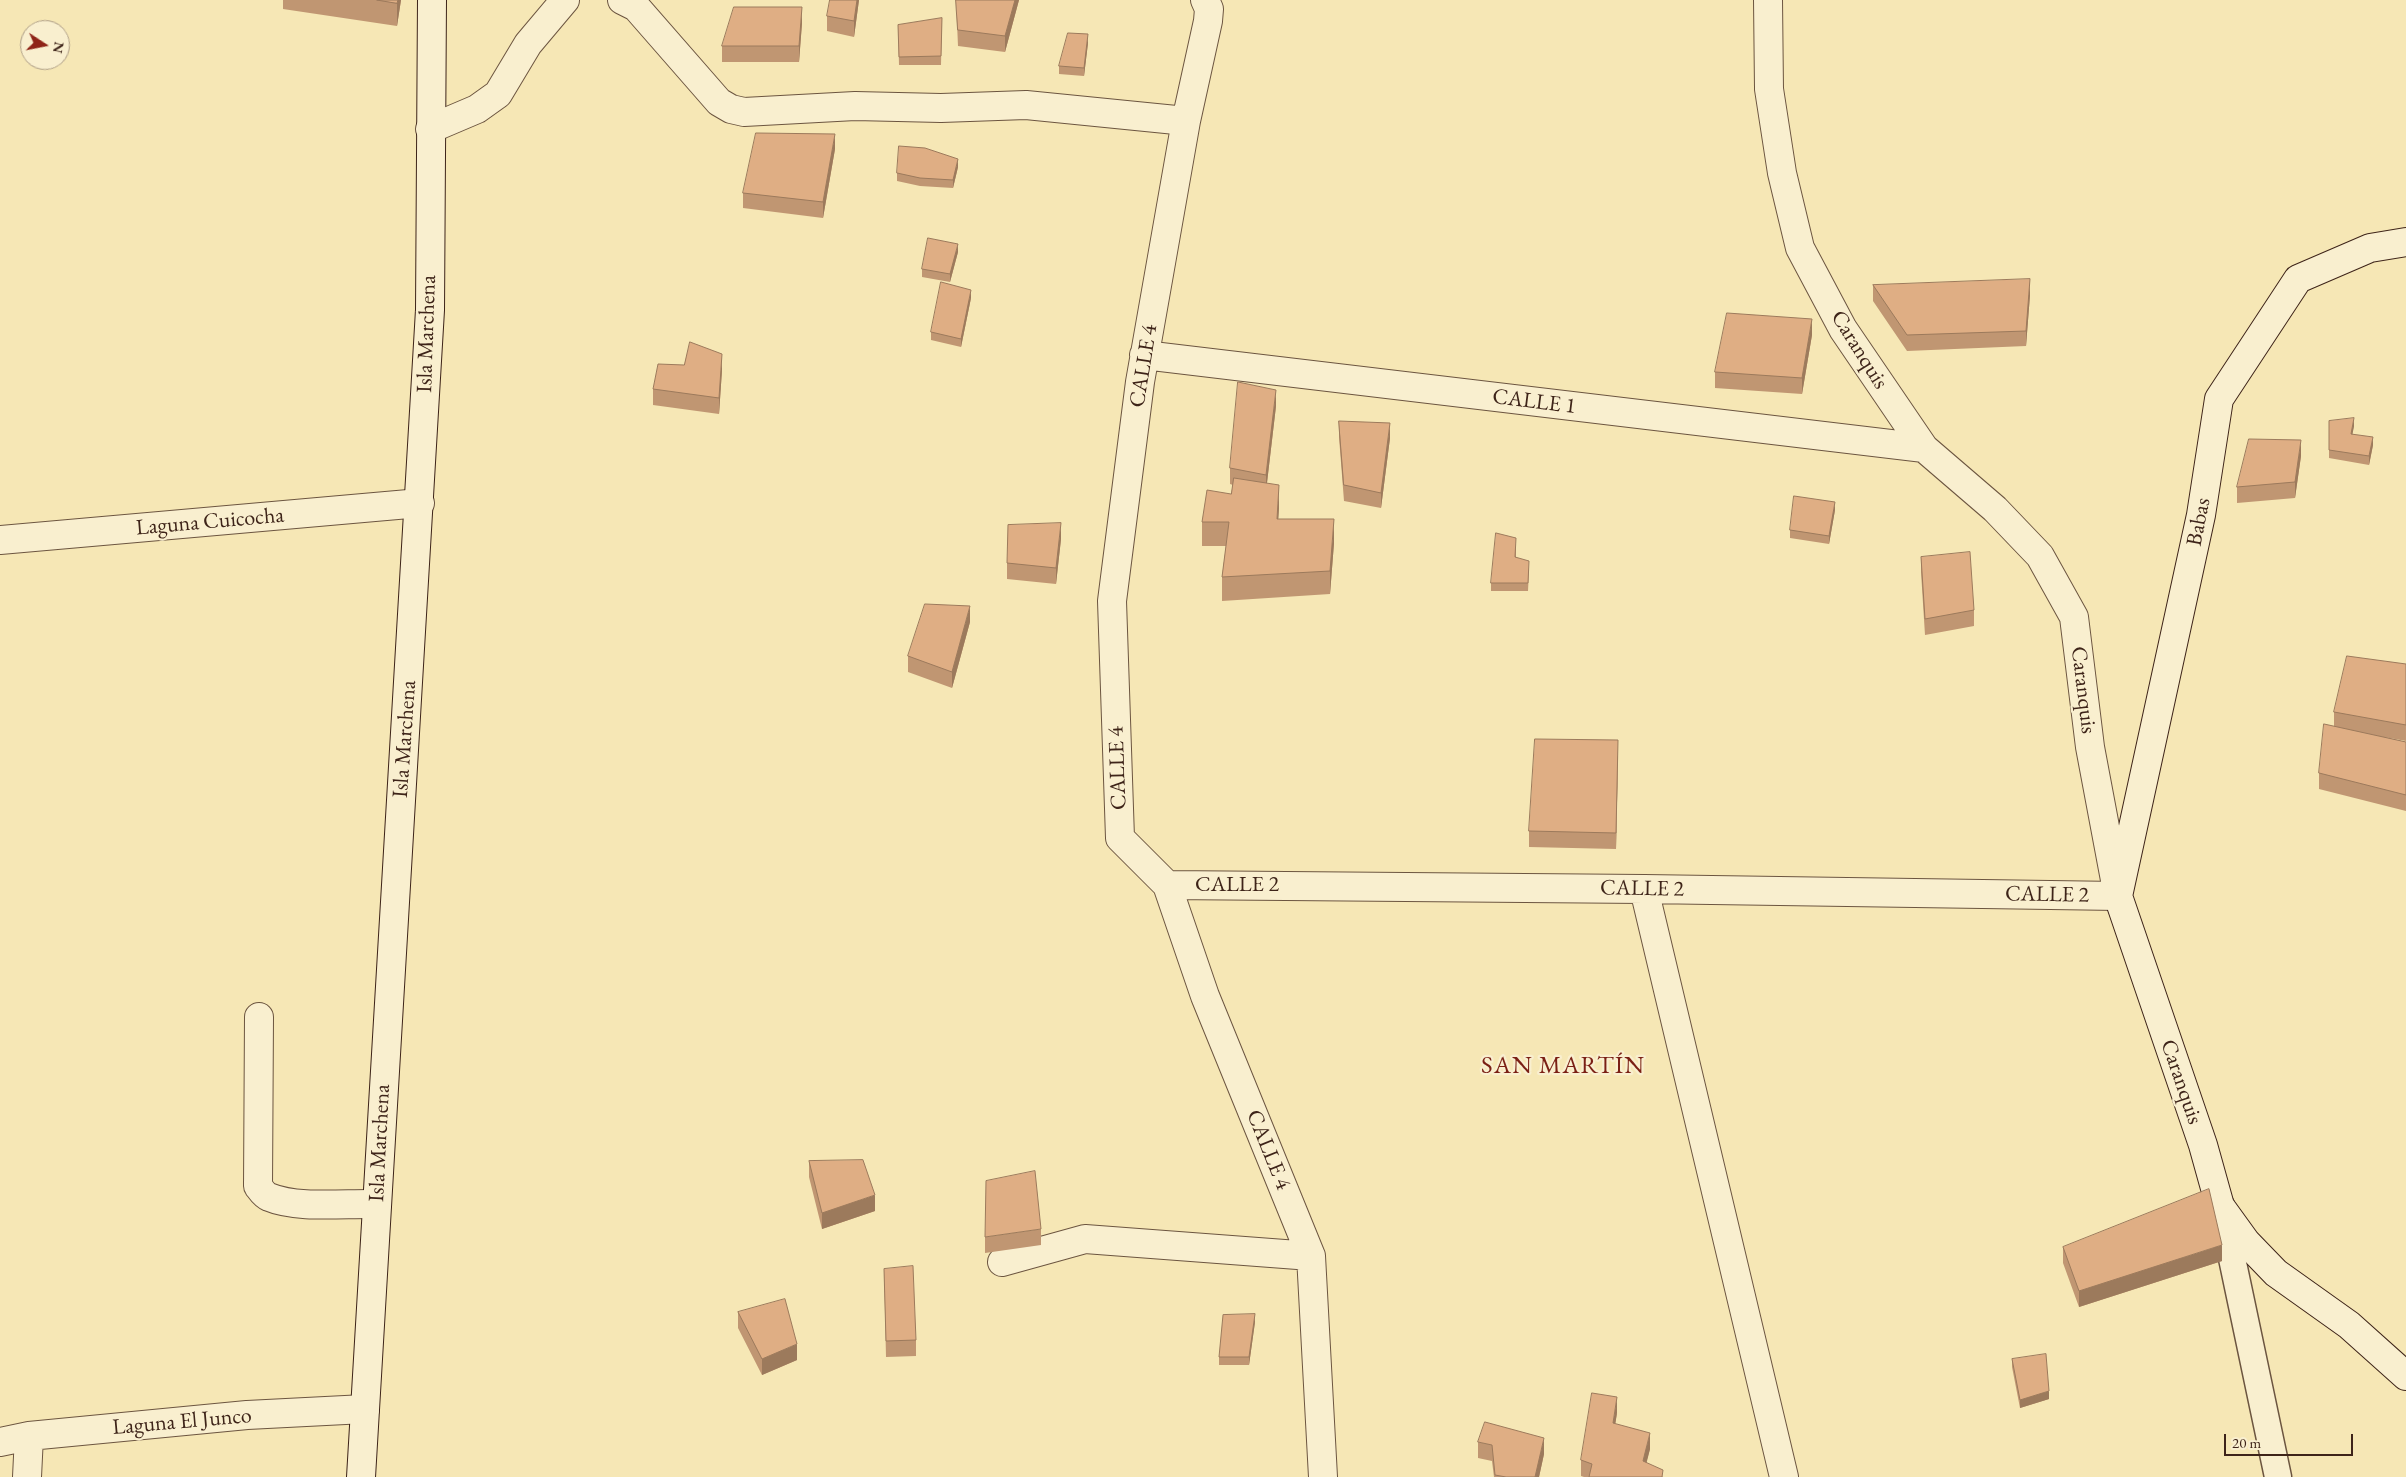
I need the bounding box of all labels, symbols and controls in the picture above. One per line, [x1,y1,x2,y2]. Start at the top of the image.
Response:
north arrow [20,20,70,70]
text: N [49,40,69,55]
street label: Isla Marchena [412,275,442,393]
street label: Caranquis [1825,306,1893,394]
street label: CALLE 4 [1124,322,1164,410]
street label: CALLE 1 [1491,384,1577,420]
street label: Babas [2181,496,2217,548]
street label: Laguna Cuicocha [135,502,285,542]
street label: Caranquis [2065,645,2101,735]
street label: Isla Marchena [388,679,422,799]
street label: CALLE 4 [1103,726,1133,810]
street label: CALLE 2 [1195,872,1279,898]
street label: CALLE 2 [1600,875,1684,903]
street label: CALLE 2 [2005,881,2089,909]
street label: Caranquis [2154,1036,2208,1128]
district label: SAN MARTÍN [1480,1051,1646,1081]
street label: Isla Marchena [364,1083,396,1203]
street label: CALLE 4 [1240,1106,1296,1194]
street label: Laguna El Junco [111,1403,253,1441]
scale bar [2226,1424,2355,1456]
text: 20 m [2232,1433,2261,1452]

